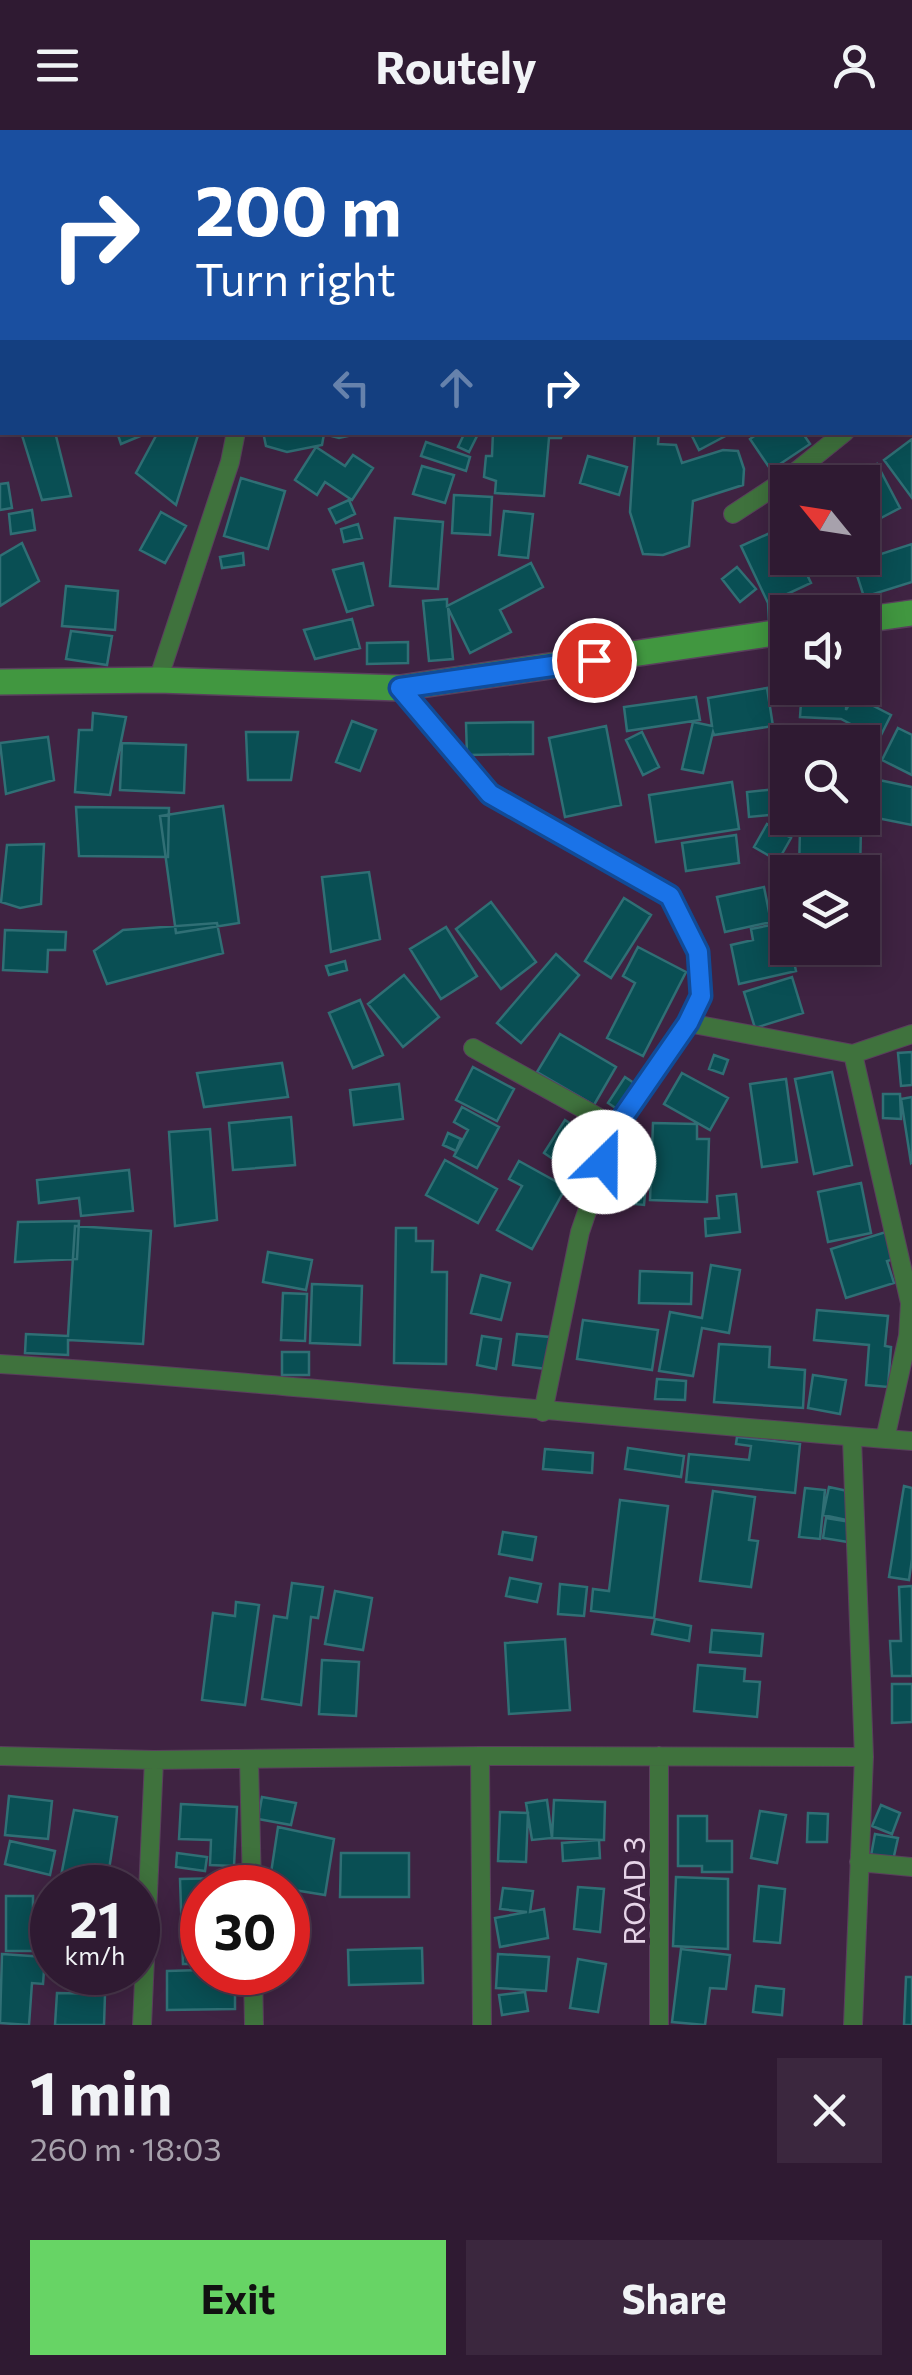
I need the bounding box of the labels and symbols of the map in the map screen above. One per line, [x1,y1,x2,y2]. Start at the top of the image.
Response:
north arrow [770,465,880,575]
pin [552,618,637,703]
position arrow [552,1110,656,1214]
street label: ROAD 3 [614,1837,651,1945]
speed limit sign: 30 [180,1865,310,1995]

